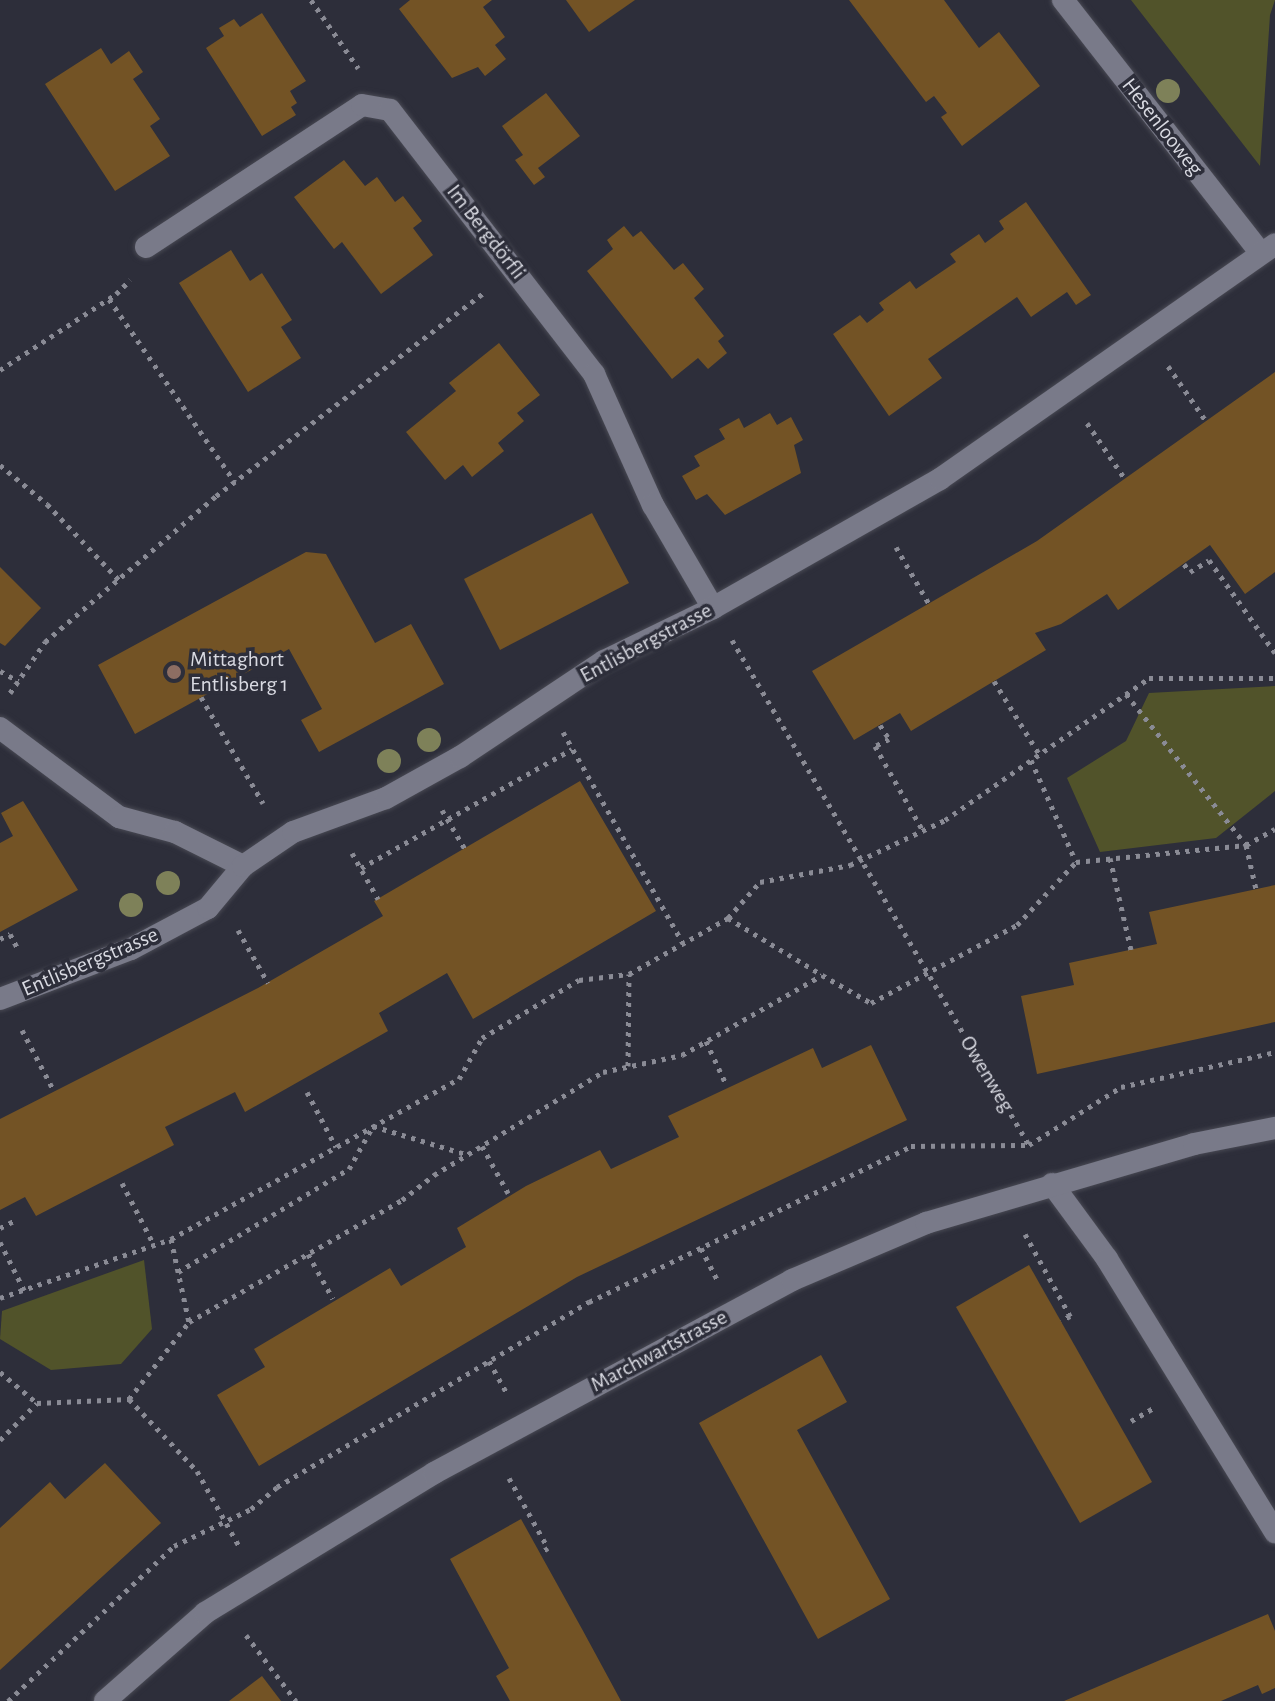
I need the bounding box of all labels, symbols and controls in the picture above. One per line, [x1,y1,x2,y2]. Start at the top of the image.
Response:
street label: Hesenlooweg [1116,73,1208,181]
street label: Im Bergdörfli [441,179,531,285]
street label: Entlisbergstrasse [576,597,716,689]
place label: Mittaghort Entlisberg 1 [190,646,288,698]
marker: Mittaghort Entlisberg 1 [165,663,183,681]
street label: Entlisbergstrasse [18,921,162,1003]
street label: Owenweg [954,1031,1020,1117]
street label: Marchwartstrasse [586,1304,732,1398]

